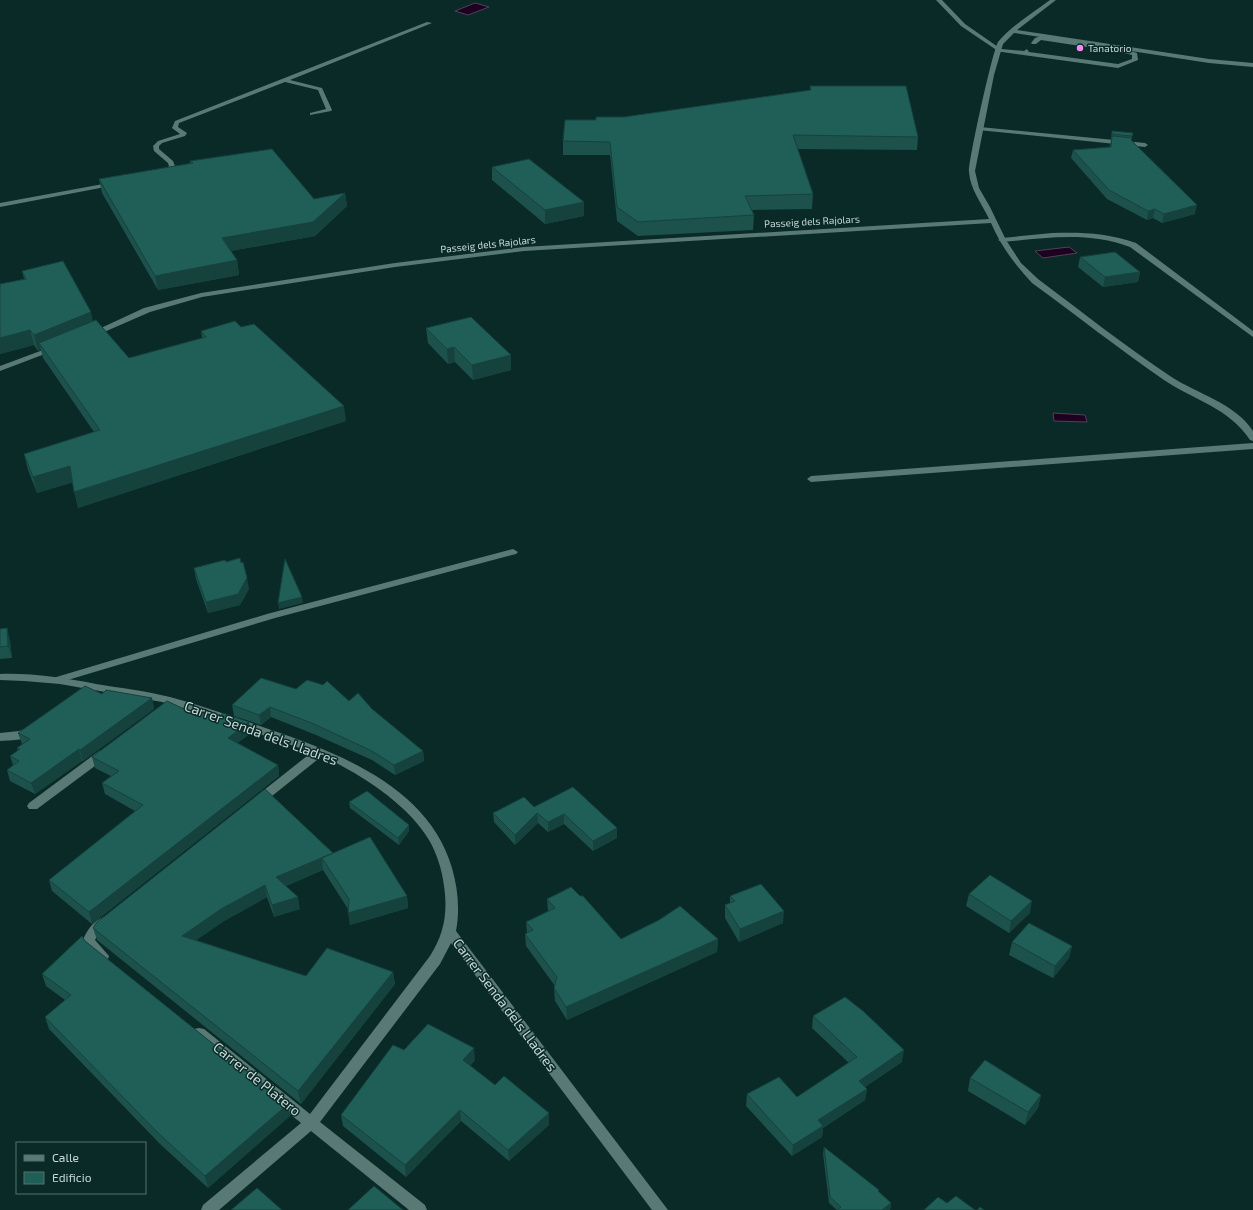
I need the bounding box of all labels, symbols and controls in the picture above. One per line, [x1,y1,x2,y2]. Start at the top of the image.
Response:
place label: Tanatorio [1088,42,1132,54]
marker: Tanatorio [1075,43,1085,53]
street label: Passeig dels Rajolars [764,212,860,230]
street label: Passeig dels Rajolars [440,233,536,255]
street label: Carrer Senda dels Lladres [182,697,340,768]
street label: Carrer Senda dels Lladres [450,935,561,1075]
street label: Carrer de Platero [210,1038,305,1119]
legend [16,1142,146,1194]
text: Calle [52,1150,79,1164]
text: Edificio [52,1170,92,1184]

